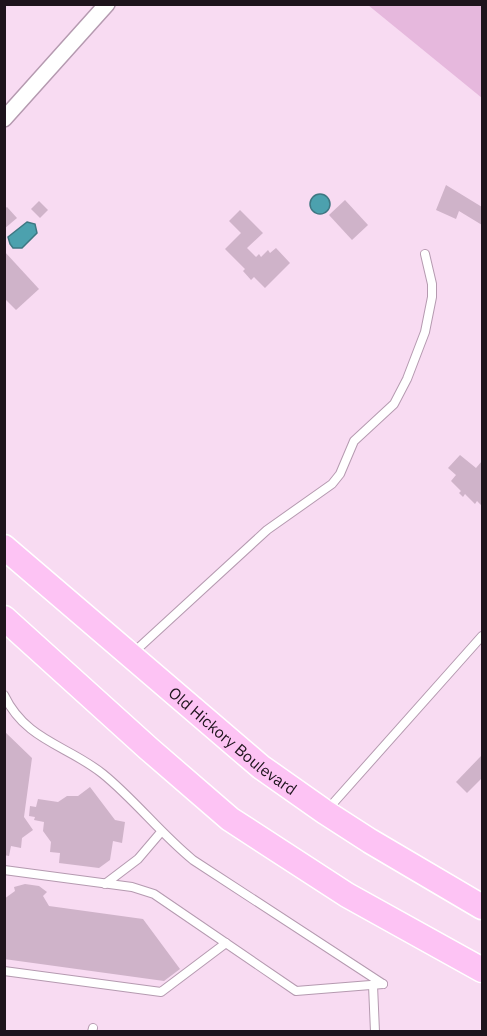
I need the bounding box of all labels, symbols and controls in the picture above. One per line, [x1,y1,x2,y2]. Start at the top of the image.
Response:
street label: Old Hickory Boulevard [165,682,301,799]

